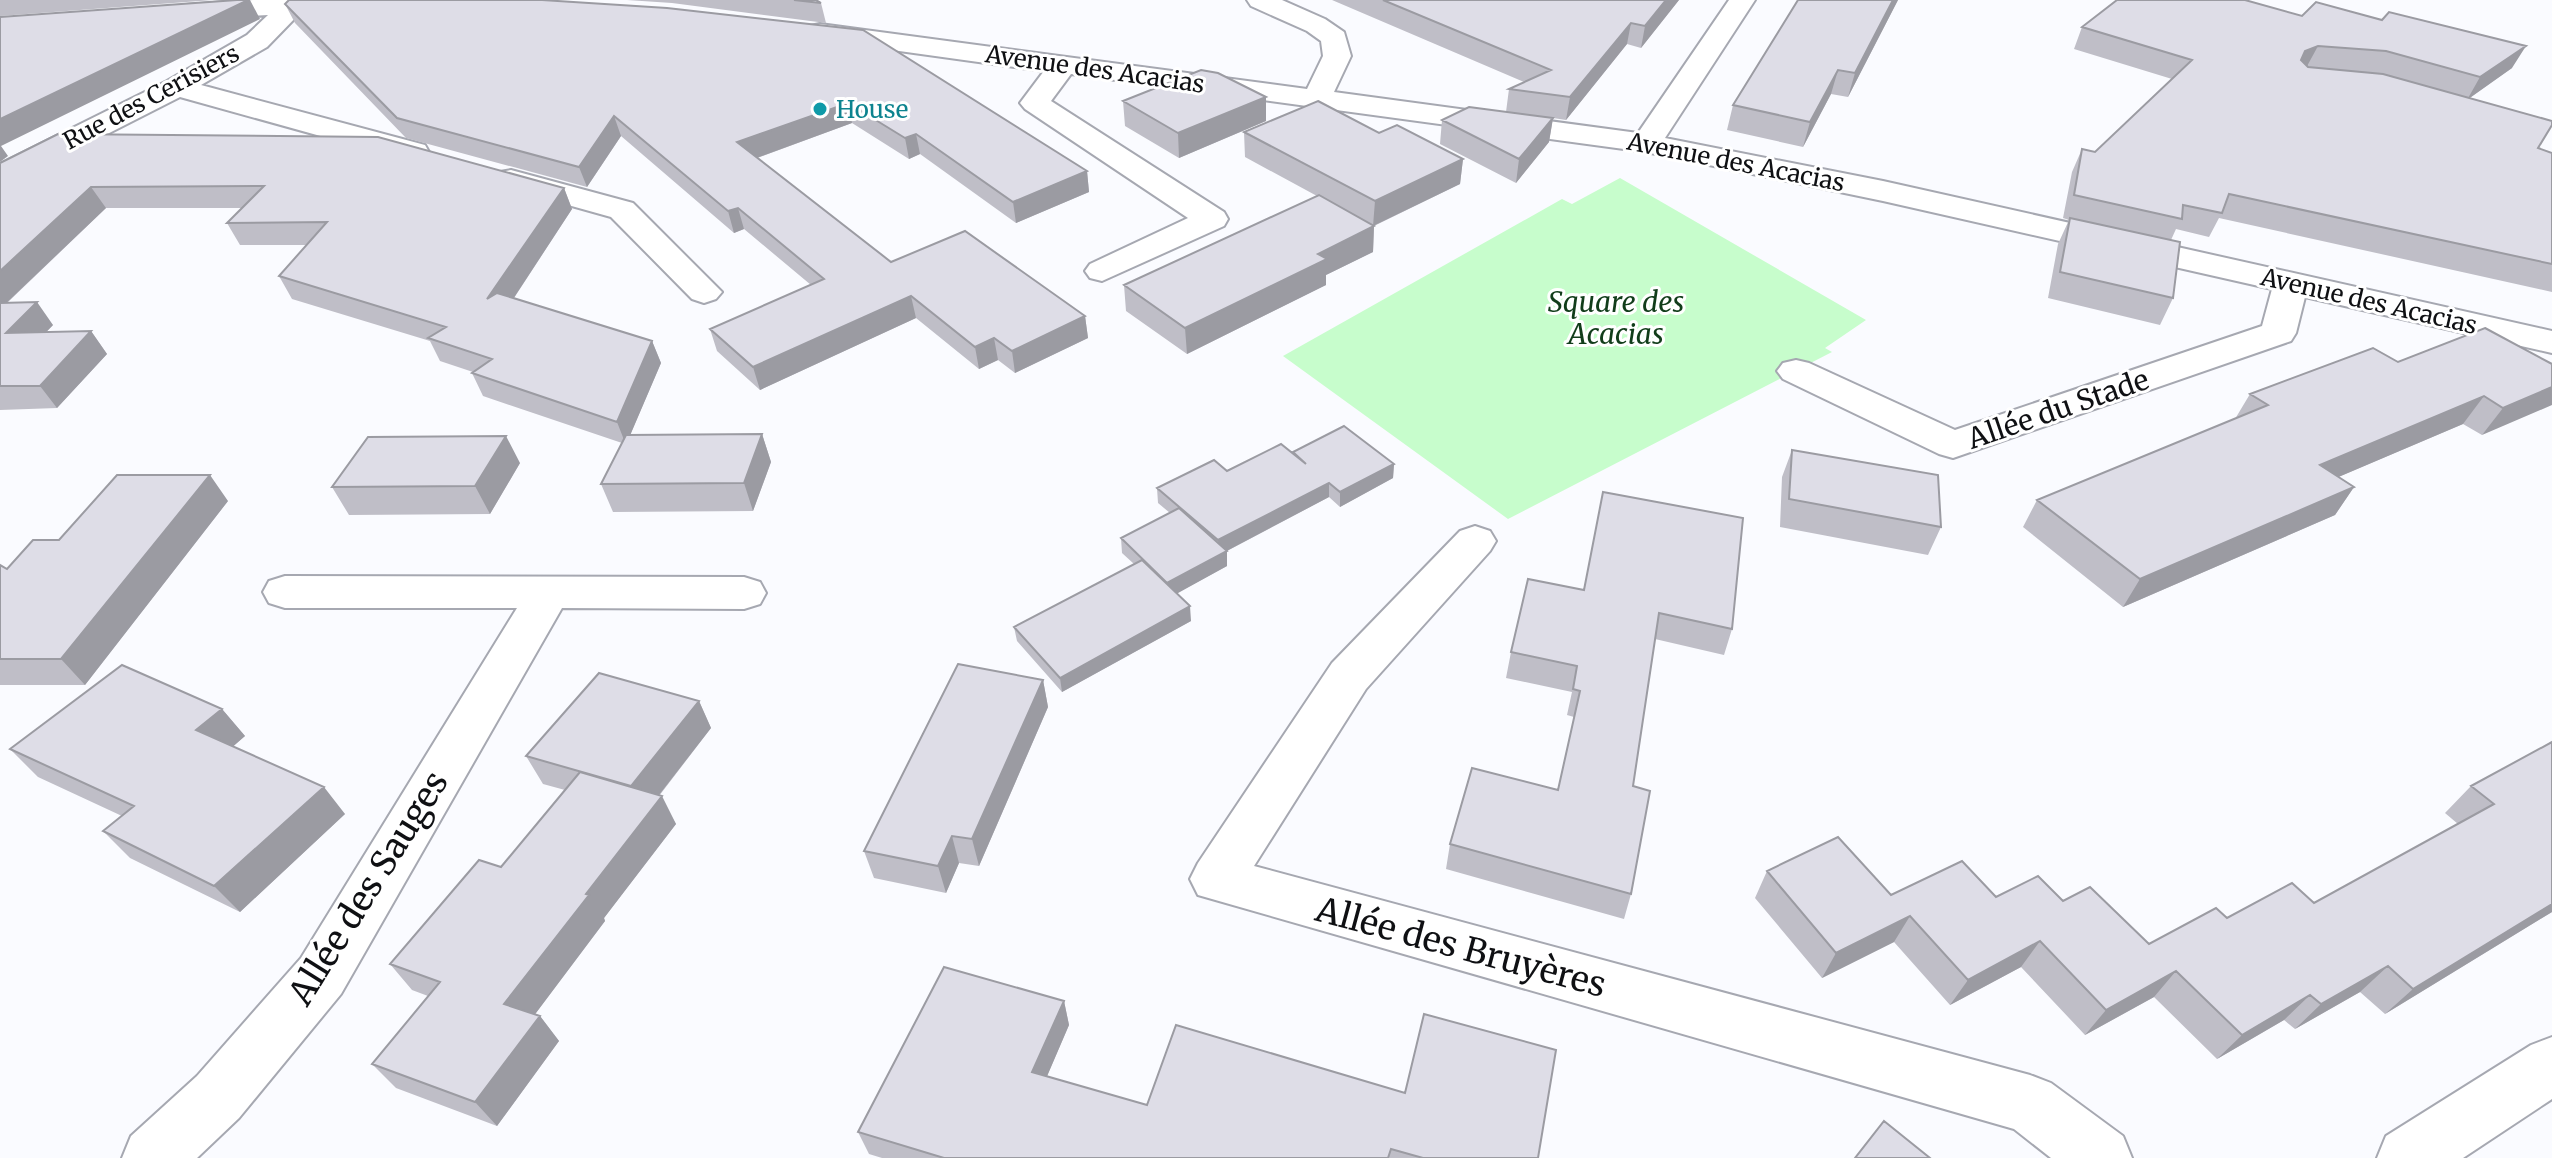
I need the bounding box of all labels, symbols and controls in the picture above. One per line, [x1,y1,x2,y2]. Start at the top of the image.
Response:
street label: Rue des Cerisiers [58,38,244,156]
street label: Avenue des Acacias [982,38,1207,100]
place label: House [836,94,908,125]
marker: House [811,100,829,118]
street label: Avenue des Acacias [1624,126,1847,198]
street label: Avenue des Acacias [2257,261,2480,341]
park label: Square des Acacias [1548,284,1684,352]
street label: Allée du Stade [1962,361,2153,457]
street label: Allée des Sauges [279,763,458,1014]
street label: Allée des Bruyères [1310,888,1611,1006]

